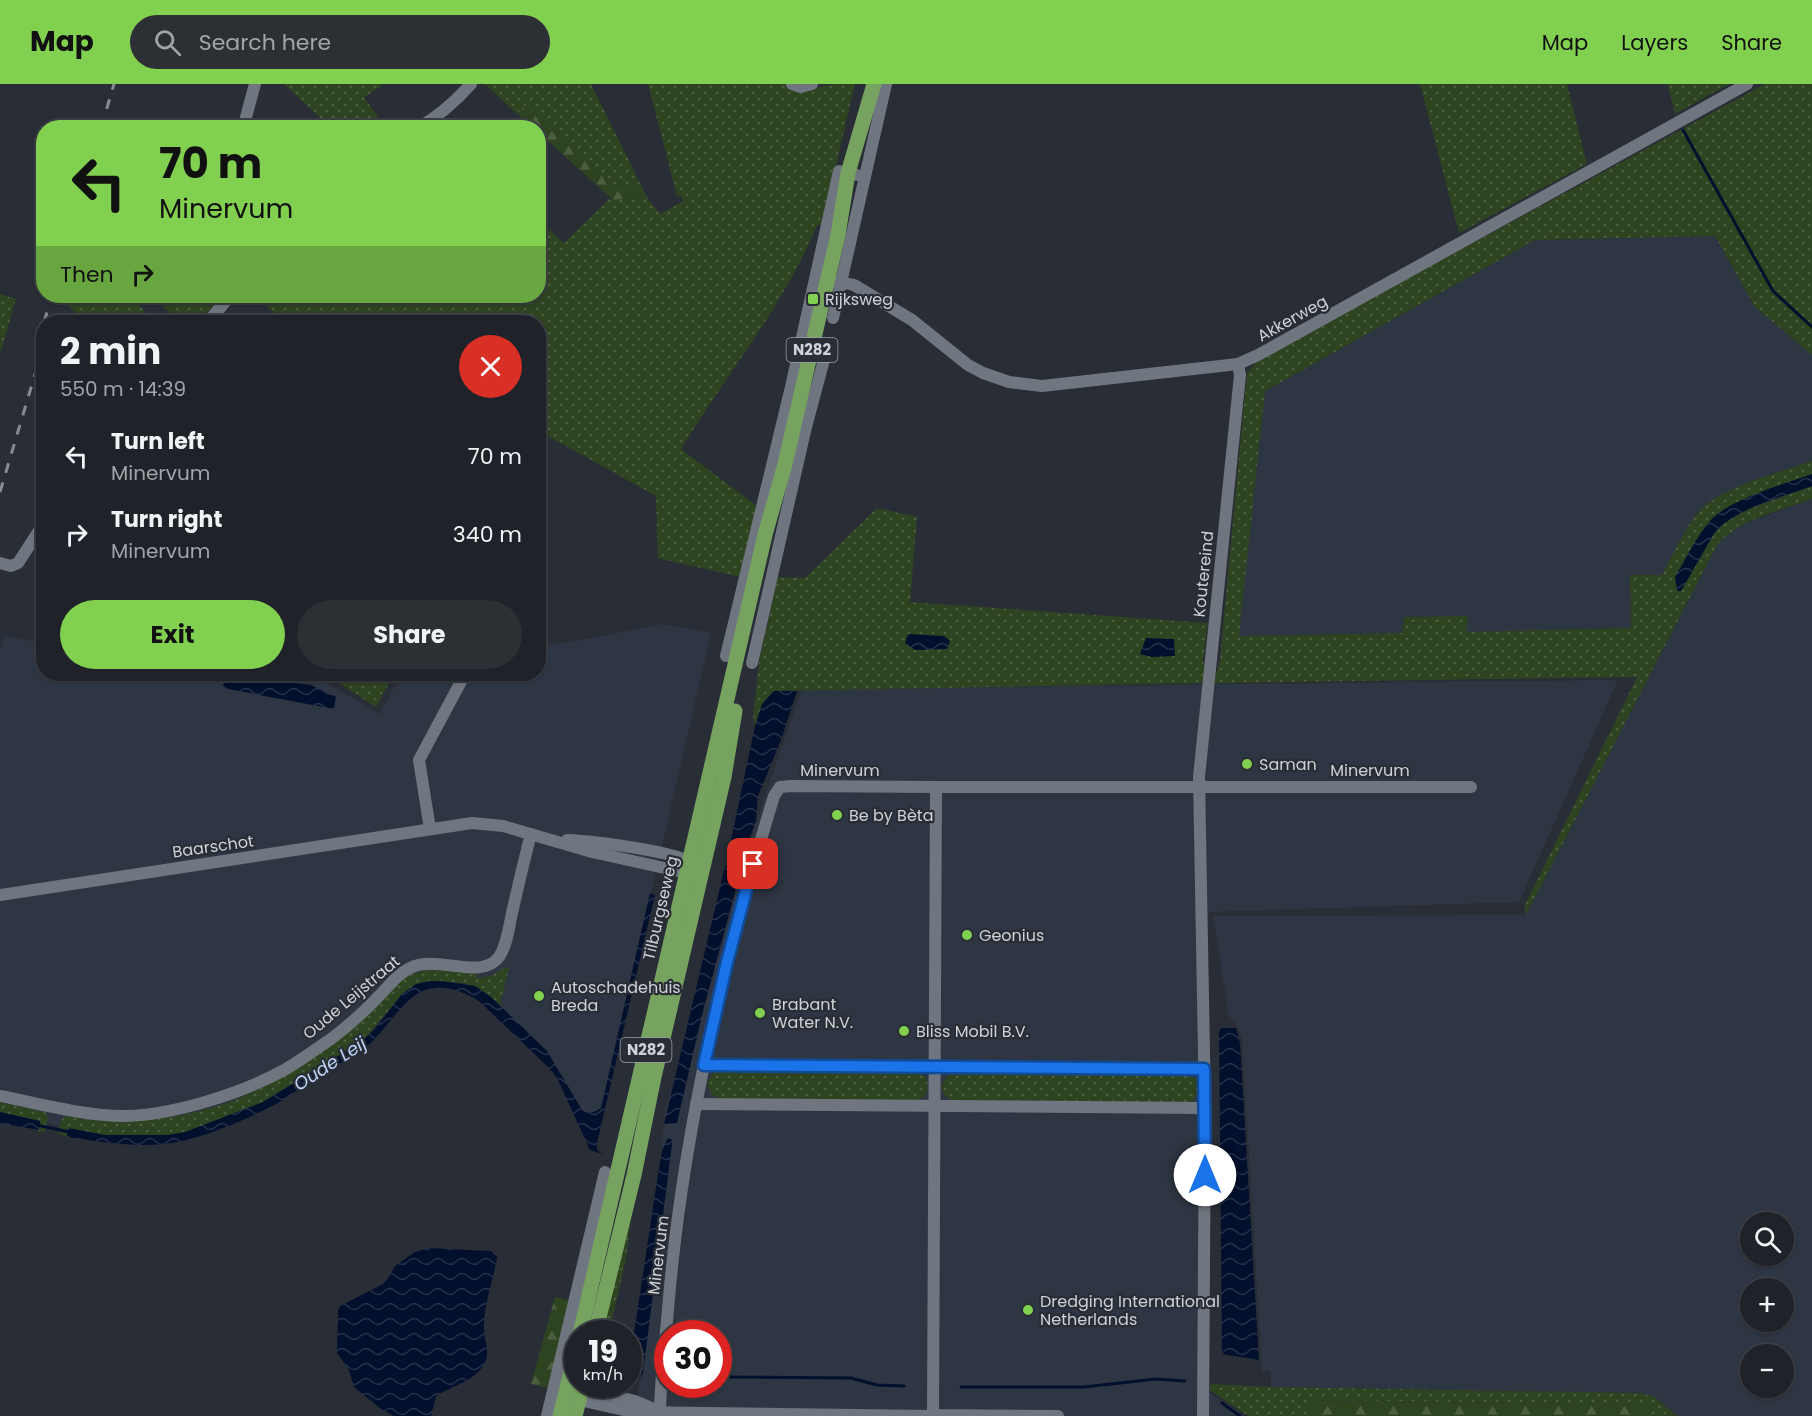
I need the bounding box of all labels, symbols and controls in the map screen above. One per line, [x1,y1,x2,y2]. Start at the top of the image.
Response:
search box [130,15,550,69]
text: Map [30,22,94,61]
icon: search [151,26,184,59]
text: Search here [199,27,331,58]
text: Map [1542,28,1588,57]
text: Layers [1621,28,1688,57]
text: Share [1721,28,1782,57]
text: 70 m [159,134,262,193]
icon: left [60,144,138,222]
text: Minervum [159,190,293,227]
icon: right [126,258,159,291]
text: Then [60,259,114,290]
place label: Rijksweg [825,288,893,311]
street label: Akkerweg [1253,290,1331,347]
marker: Rijksweg [806,292,820,306]
text: 2 min [60,326,161,377]
button: close [459,335,522,398]
road number: N282 [786,338,838,362]
text: 550 m · 14:39 [60,375,186,403]
text: Turn left [111,426,205,457]
icon: left [60,440,93,473]
text: 70 m [468,441,522,472]
text: Minervum [111,459,210,487]
text: Turn right [111,504,222,535]
icon: right [60,518,93,551]
text: 340 m [453,519,522,550]
street label: Koutereind [1188,530,1219,618]
text: Minervum [111,537,210,565]
button: Exit [60,600,285,669]
button: Share [297,600,522,669]
place label: Saman [1259,753,1317,776]
marker: Saman [1240,757,1254,771]
street label: Minervum [800,759,880,782]
street label: Minervum [1330,759,1410,782]
place label: Be by Bèta [849,804,933,827]
marker: Be by Bèta [830,808,844,822]
street label: Baarschot [171,829,255,864]
pin [727,838,778,889]
icon: arrive [736,847,769,880]
street label: Tilburgseweg [637,854,684,963]
place label: Geonius [979,924,1044,947]
marker: Geonius [960,928,974,942]
street label: Oude Leijstraat [298,950,405,1045]
place label: Autoschadehuis Breda [551,976,681,1017]
marker: Autoschadehuis Breda [532,989,546,1003]
place label: Brabant Water N.V. [772,993,853,1034]
marker: Brabant Water N.V. [753,1006,767,1020]
place label: Bliss Mobil B.V. [916,1020,1029,1043]
marker: Bliss Mobil B.V. [897,1024,911,1038]
water label: Oude Leij [288,1030,371,1096]
road number: N282 [620,1038,672,1062]
position arrow [1173,1143,1237,1207]
map controls [1740,1212,1794,1398]
button: search [1740,1212,1794,1266]
street label: Minervum [642,1214,675,1296]
button: + [1740,1278,1794,1332]
place label: Dredging International Netherlands [1040,1290,1220,1331]
marker: Dredging International Netherlands [1021,1303,1035,1317]
speed limit sign: 30 [654,1320,732,1398]
text: 19 [588,1330,618,1373]
button: − [1740,1344,1794,1398]
text: km/h [583,1364,623,1385]

